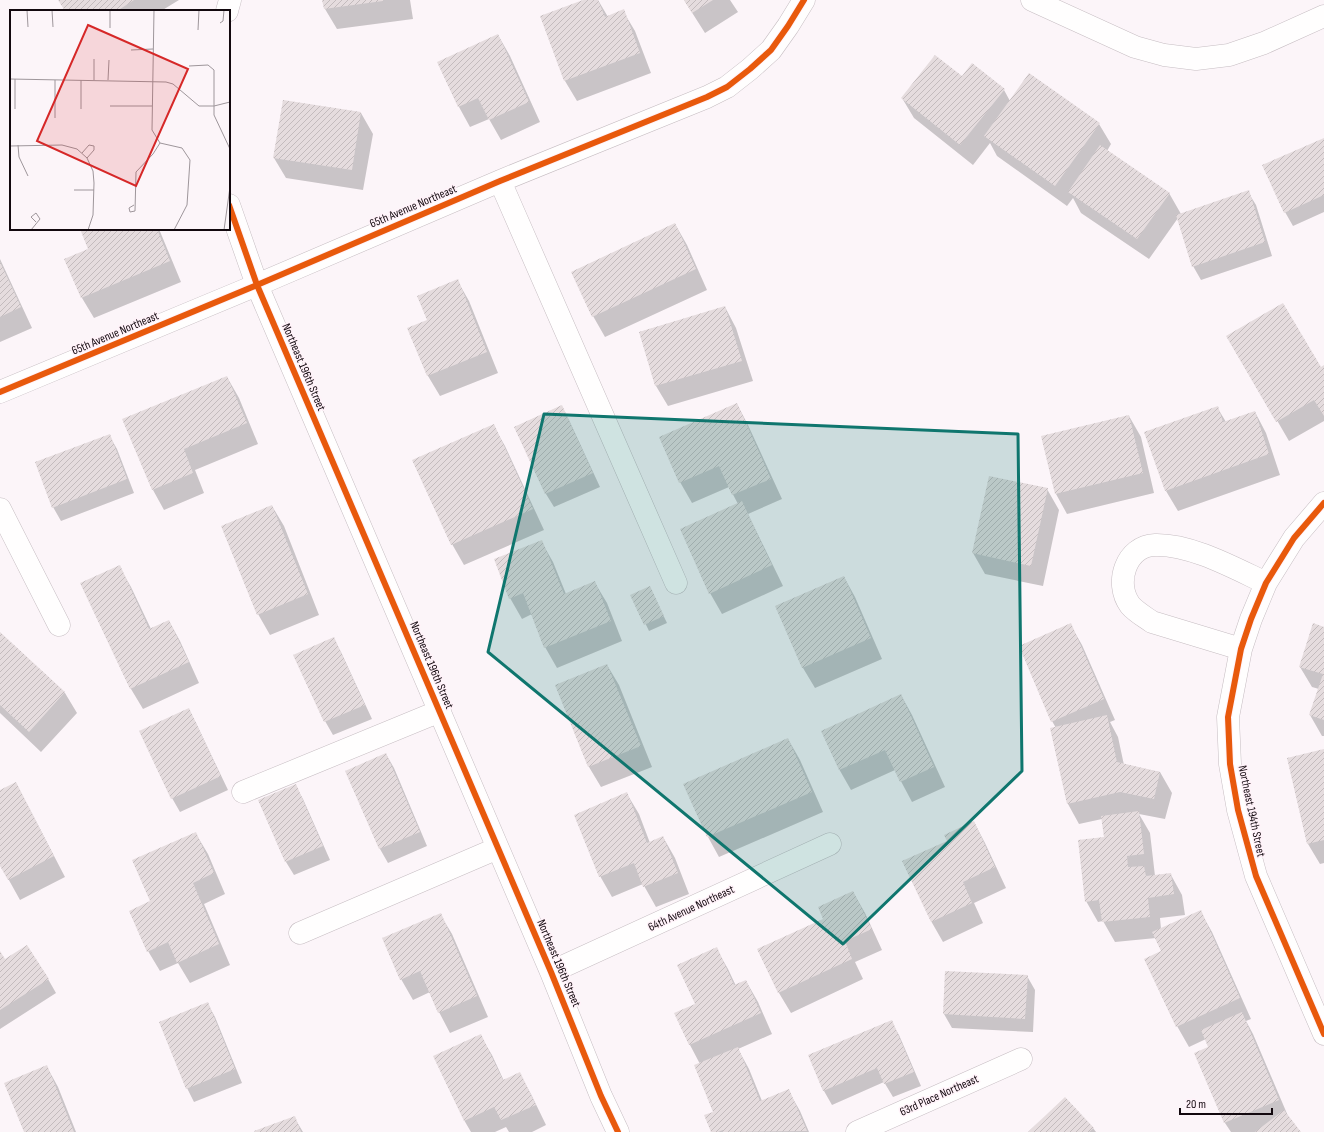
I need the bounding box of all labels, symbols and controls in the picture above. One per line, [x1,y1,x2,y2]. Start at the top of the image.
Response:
inset map [10,10,230,230]
street label: 65th Avenue Northeast [367,181,459,232]
street label: 65th Avenue Northeast [69,308,161,359]
street label: Northeast 196th Street [278,321,329,414]
street label: Northeast 196th Street [406,619,457,712]
street label: Northeast 194th Street [1234,764,1269,859]
street label: 64th Avenue Northeast [646,882,737,935]
street label: Northeast 196th Street [533,917,584,1010]
street label: 63rd Place Northeast [897,1071,981,1120]
scale bar [1180,1090,1272,1116]
text: 20 m [1186,1097,1206,1112]

